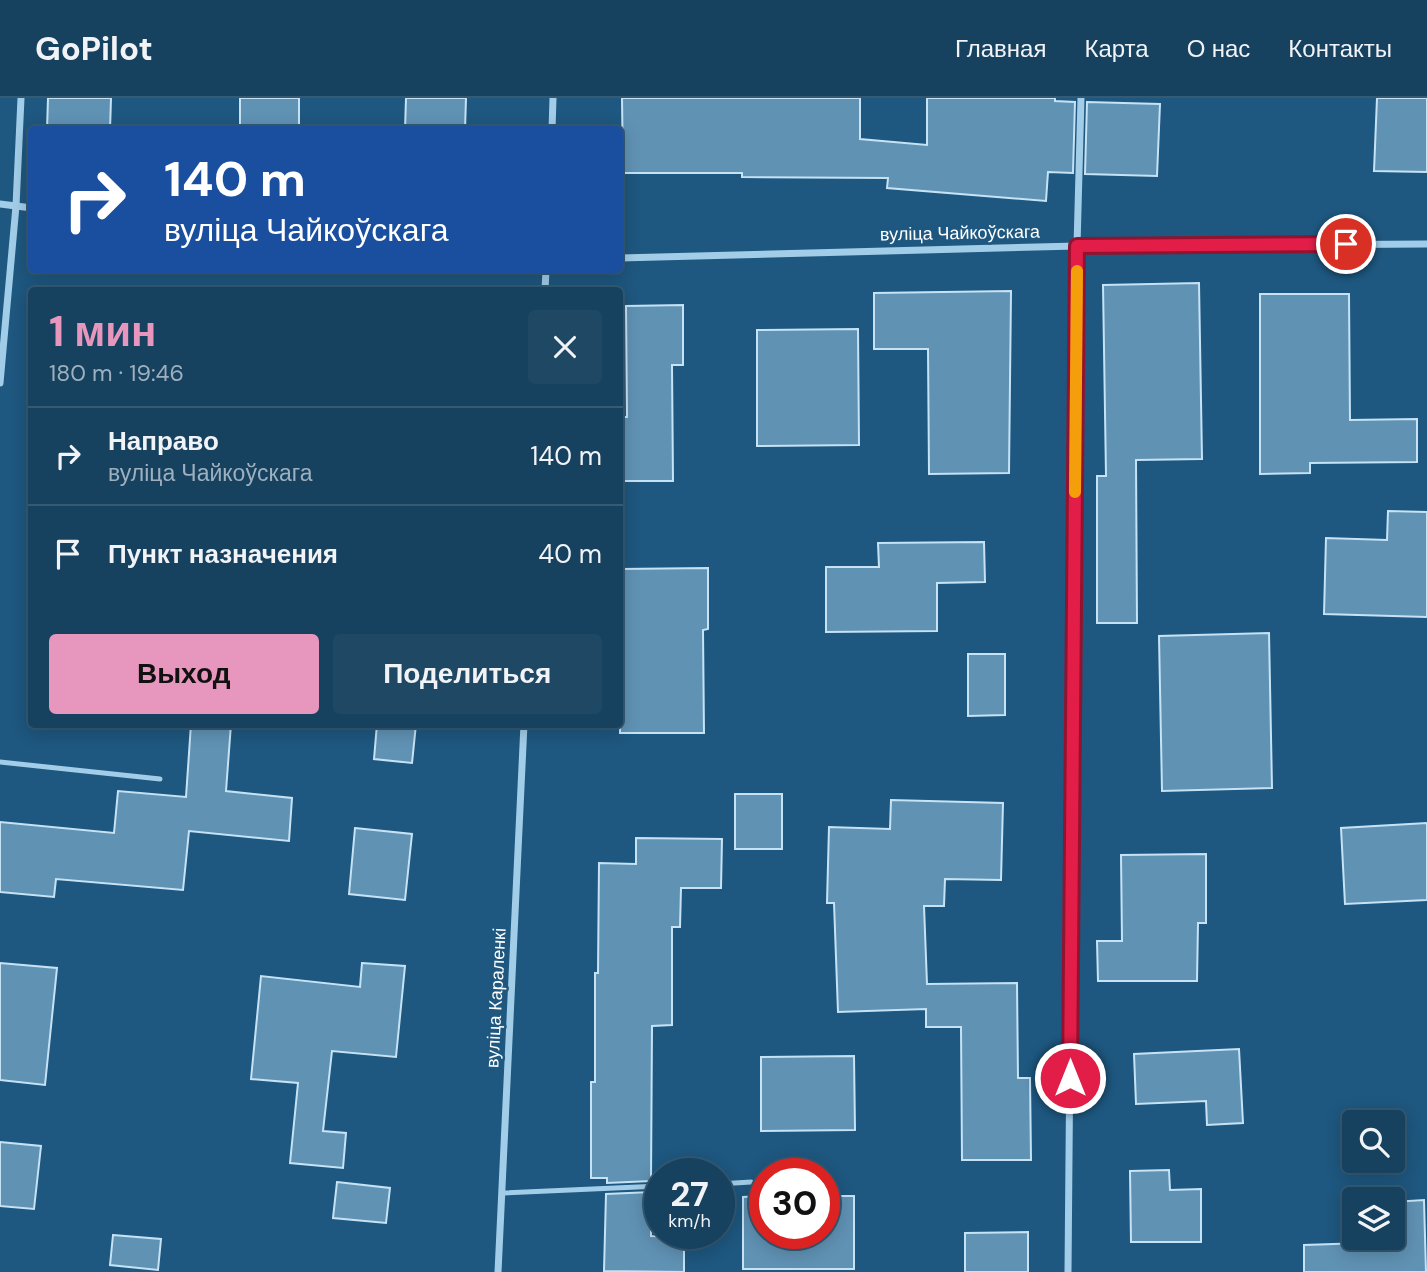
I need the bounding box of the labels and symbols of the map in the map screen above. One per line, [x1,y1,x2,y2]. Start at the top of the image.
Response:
pin [1316,214,1376,274]
street label: вуліца Чайкоўскага [880,220,1041,246]
street label: вуліца Караленкі [480,927,512,1069]
position arrow [1033,1041,1107,1115]
speed limit sign: 30 [749,1158,840,1249]

